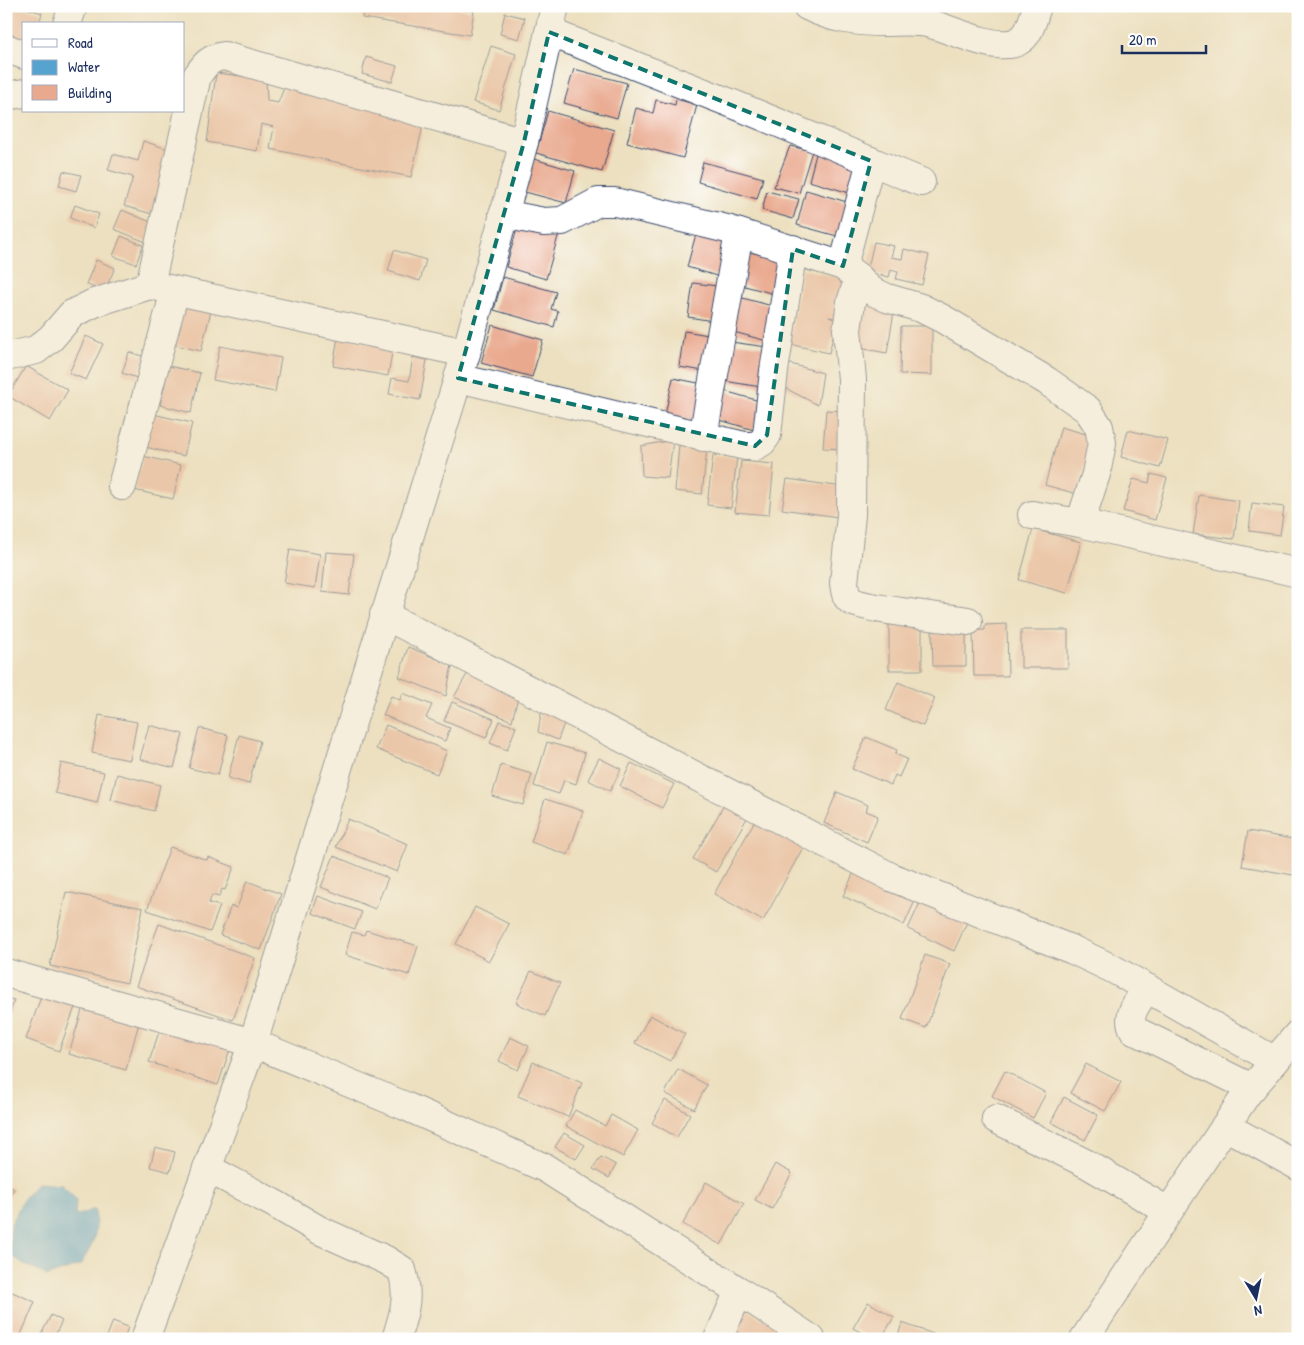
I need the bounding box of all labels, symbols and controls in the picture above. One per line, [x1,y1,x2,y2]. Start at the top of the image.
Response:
legend [22,22,185,112]
scale bar [1122,22,1205,54]
text: 20 m [1129,29,1156,50]
text: Road [68,32,93,53]
text: Water [68,56,100,77]
text: Building [68,82,112,103]
north arrow [1232,1272,1282,1322]
text: N [1252,1301,1264,1321]

